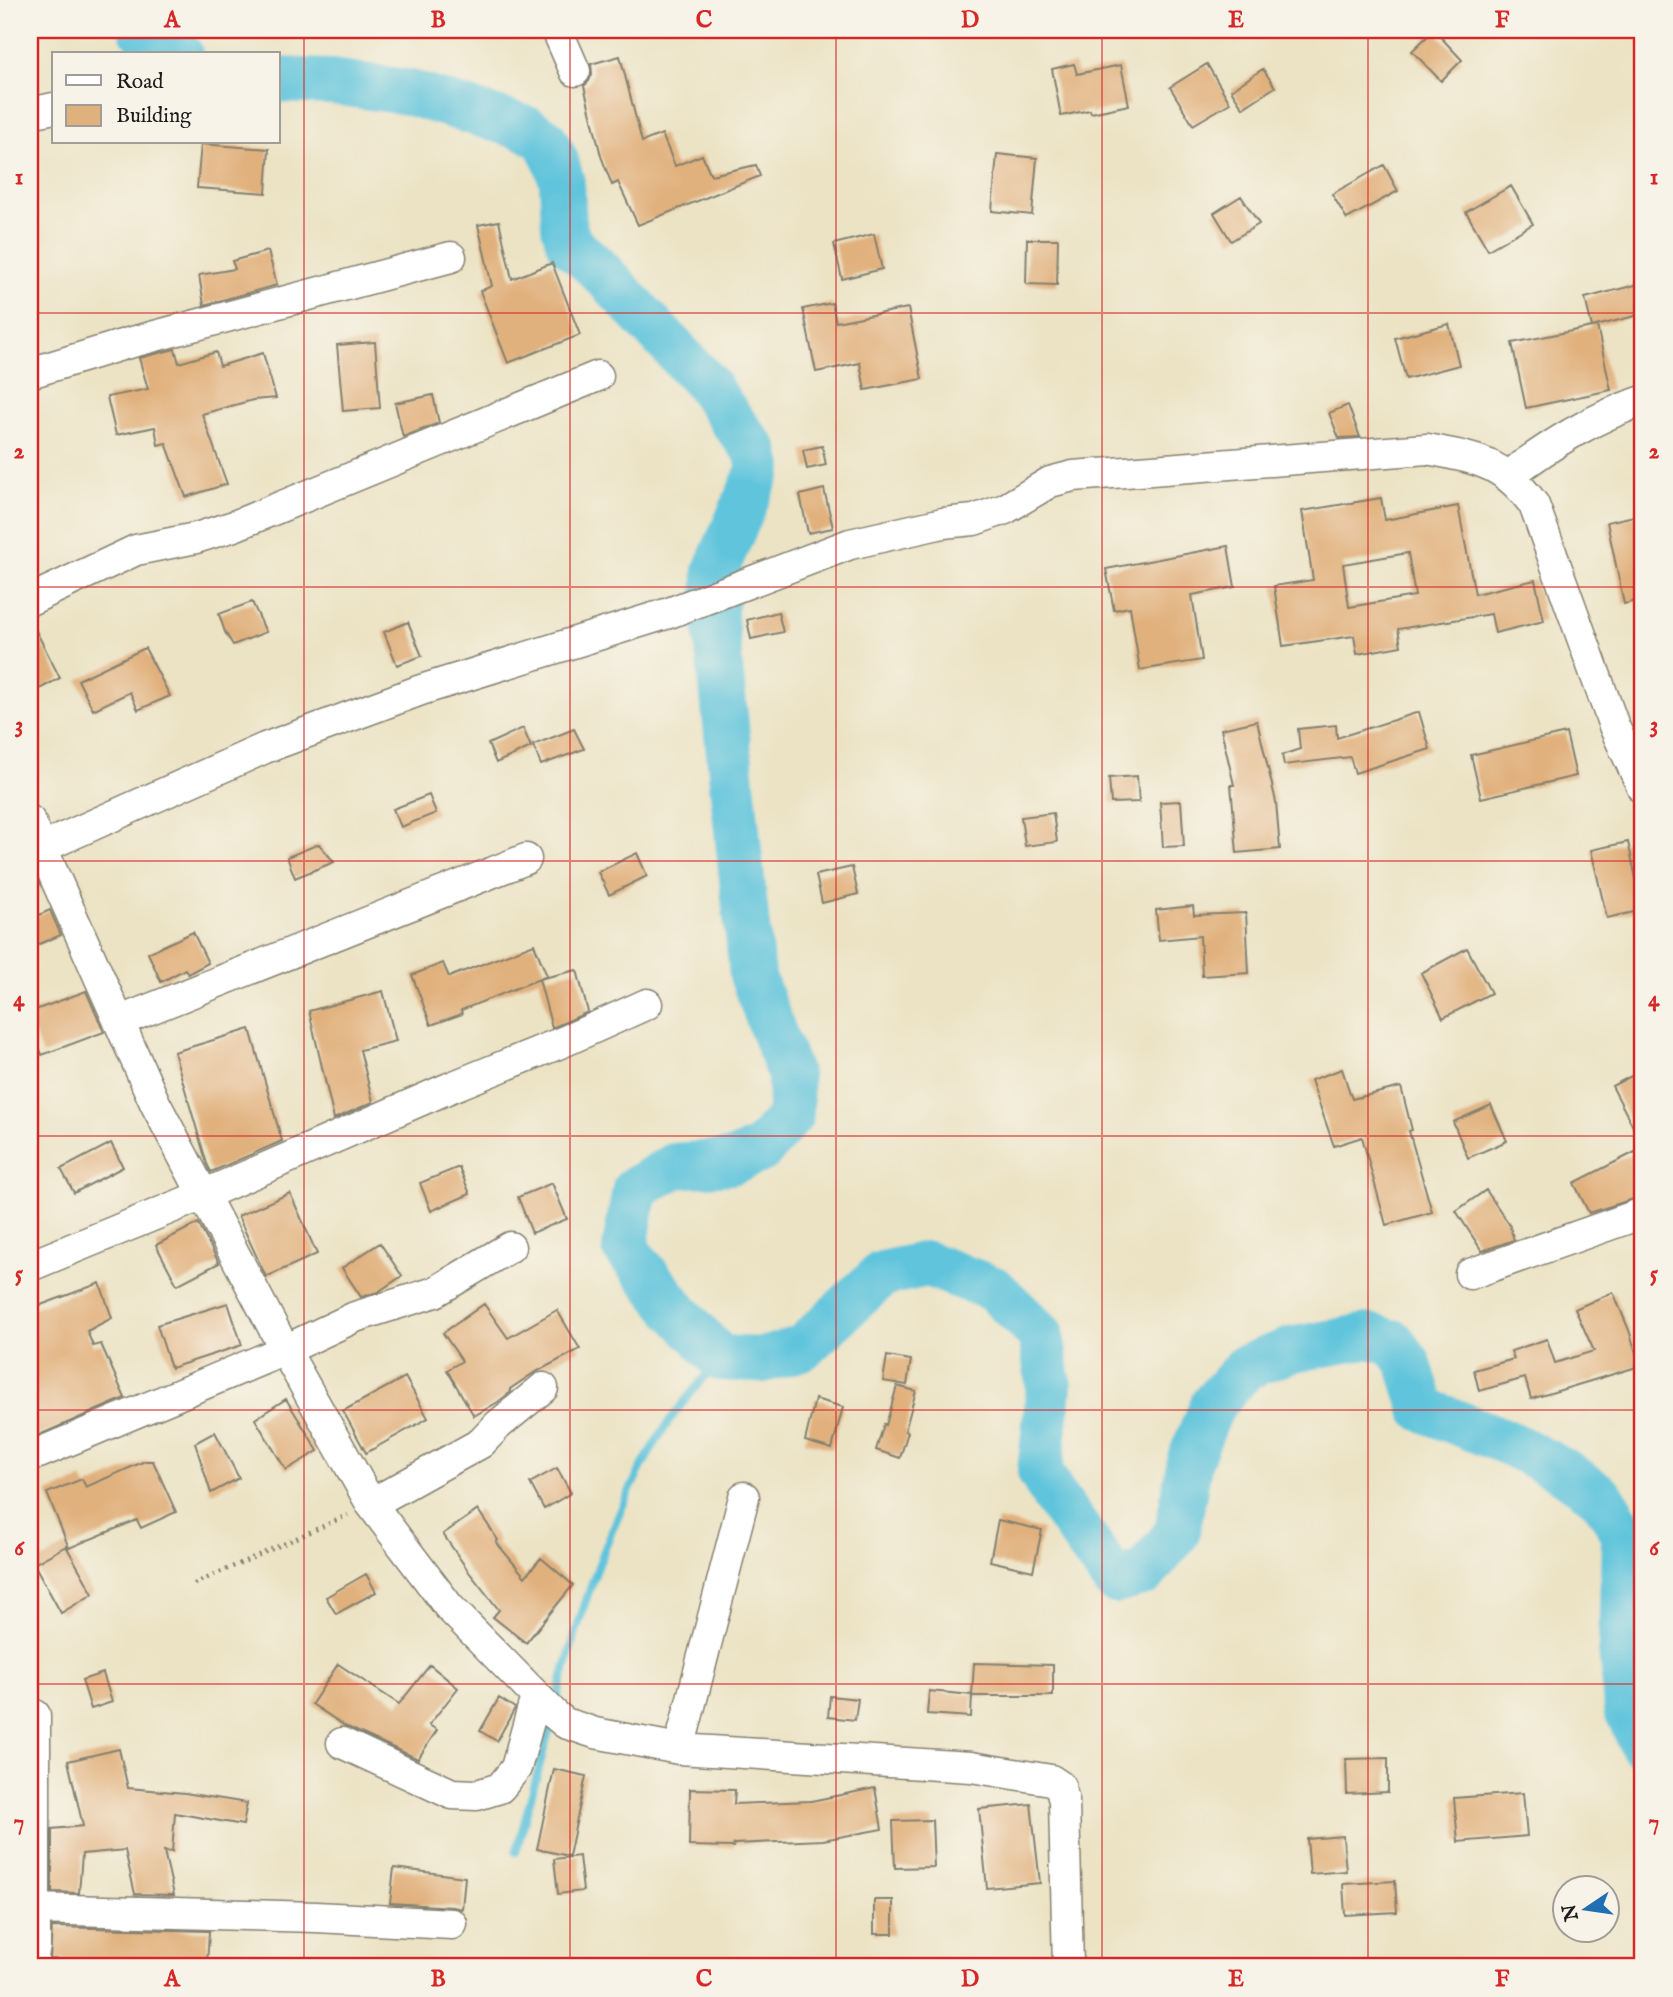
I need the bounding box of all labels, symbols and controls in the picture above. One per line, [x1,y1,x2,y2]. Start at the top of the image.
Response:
text: A [163,6,181,35]
text: B [430,6,446,35]
text: C [696,6,713,35]
text: D [961,6,979,35]
text: E [1228,6,1244,35]
text: F [1495,6,1510,35]
legend [52,52,280,144]
text: Road [116,69,164,96]
text: Building [116,103,192,130]
text: 1 [15,163,23,192]
text: 1 [1650,163,1658,192]
text: 2 [14,437,25,466]
text: 2 [1649,437,1660,466]
text: 3 [15,711,23,740]
text: 3 [1650,711,1658,740]
text: 4 [13,985,25,1014]
text: 4 [1648,985,1660,1014]
text: 5 [15,1260,24,1289]
text: 5 [1650,1260,1659,1289]
text: 6 [14,1534,25,1563]
text: 6 [1649,1534,1660,1563]
text: 7 [14,1808,24,1837]
text: 7 [1649,1808,1659,1837]
north arrow [1550,1874,1620,1944]
text: N [1558,1901,1585,1924]
text: A [163,1965,181,1994]
text: B [430,1965,446,1994]
text: C [696,1965,713,1994]
text: D [961,1965,979,1994]
text: E [1228,1965,1244,1994]
text: F [1495,1965,1510,1994]

